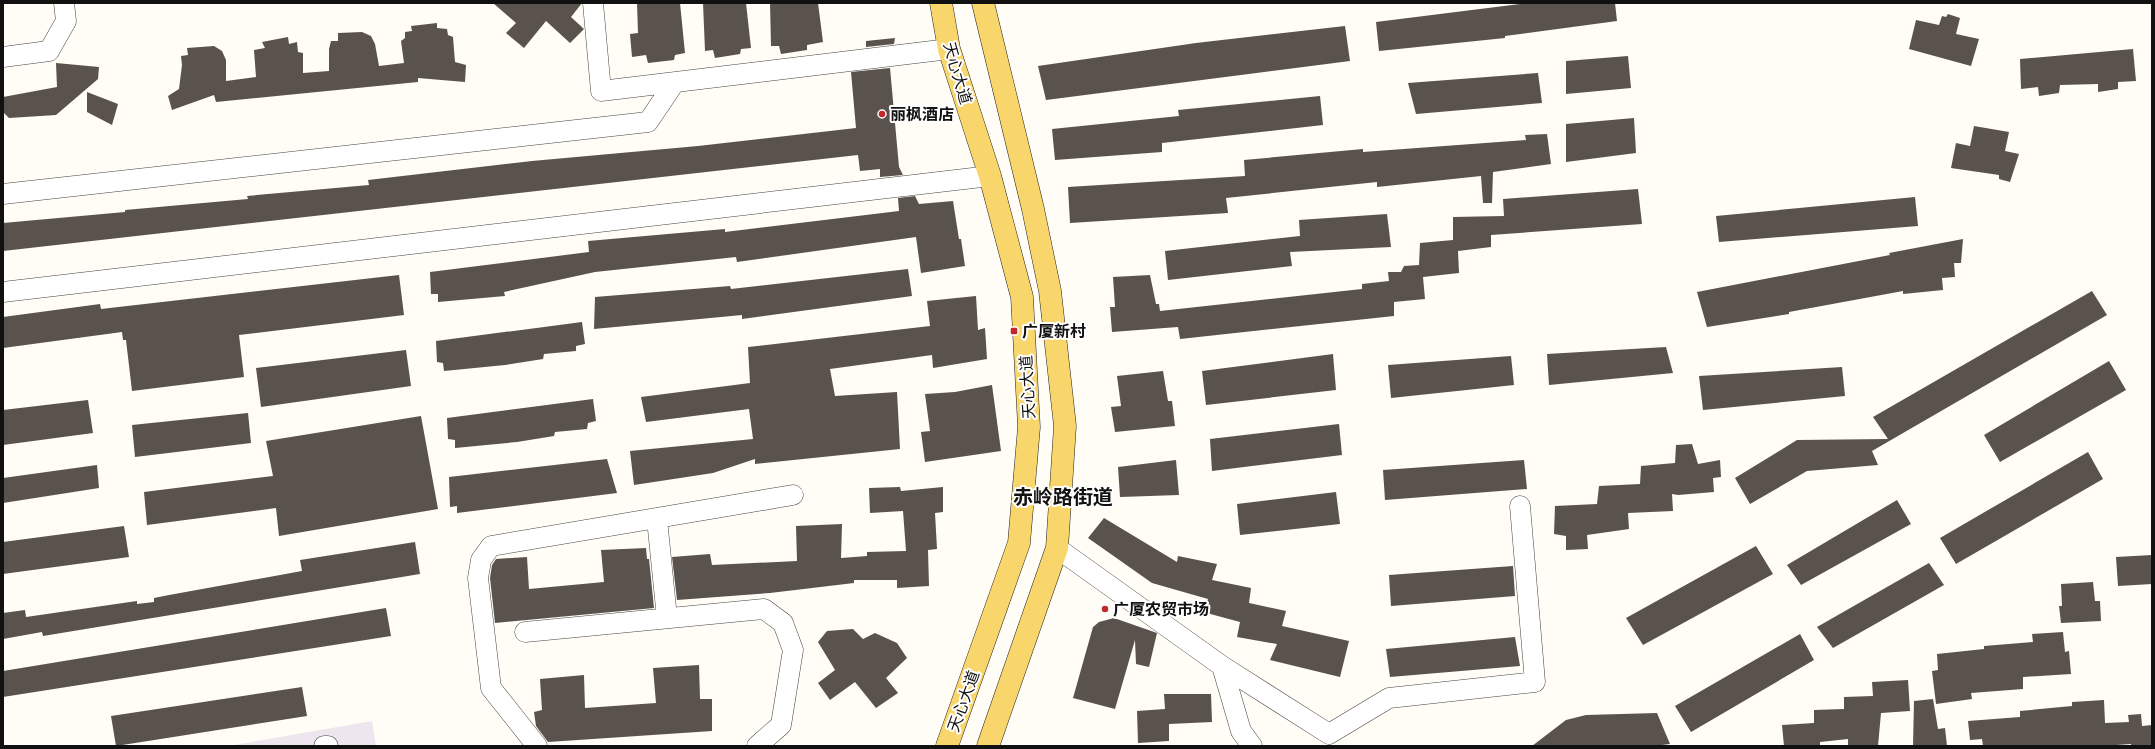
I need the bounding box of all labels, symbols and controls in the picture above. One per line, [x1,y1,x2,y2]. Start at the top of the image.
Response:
street label: 天心大道 [937,39,977,107]
place label: 丽枫酒店 [890,103,954,127]
marker: 丽枫酒店 [877,109,887,119]
place label: 广厦新村 [1022,320,1086,344]
marker: 广厦新村 [1009,326,1019,336]
street label: 天心大道 [1014,354,1042,420]
district label: 赤岭路街道 [1013,483,1113,513]
place label: 广厦农贸市场 [1113,598,1209,622]
marker: 广厦农贸市场 [1100,604,1110,614]
street label: 天心大道 [942,667,986,736]

